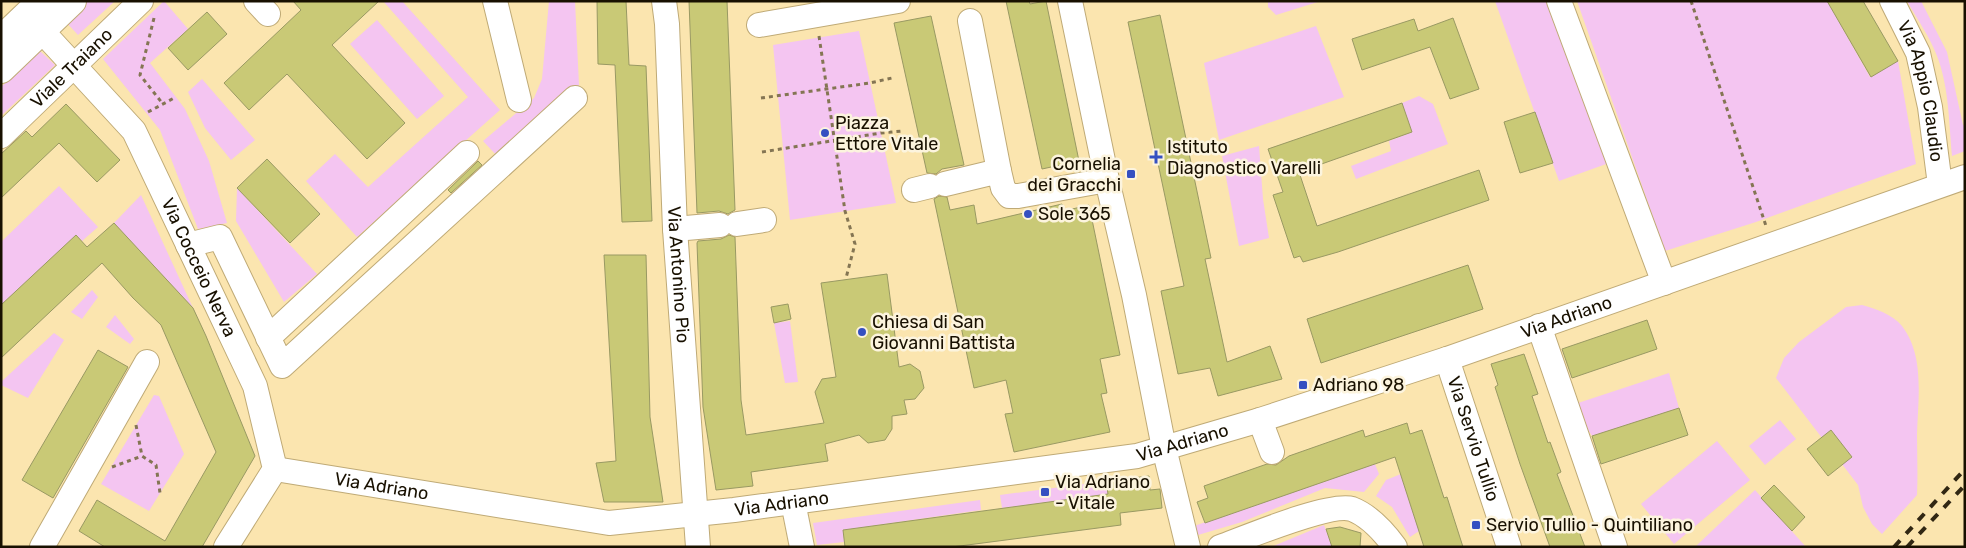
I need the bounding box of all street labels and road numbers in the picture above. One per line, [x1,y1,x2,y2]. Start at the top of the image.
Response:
street label: Via Appio Claudio [1893,17,1948,163]
street label: Viale Traiano [26,23,117,113]
street label: Via Cocceio Nerva [156,195,241,340]
street label: Via Antonino Pio [663,206,694,344]
street label: Via Adriano [1518,291,1615,343]
street label: Via Servio Tullio [1442,373,1504,504]
street label: Via Adriano [1134,419,1231,467]
street label: Via Adriano [333,468,430,505]
street label: Via Adriano [733,486,830,521]

